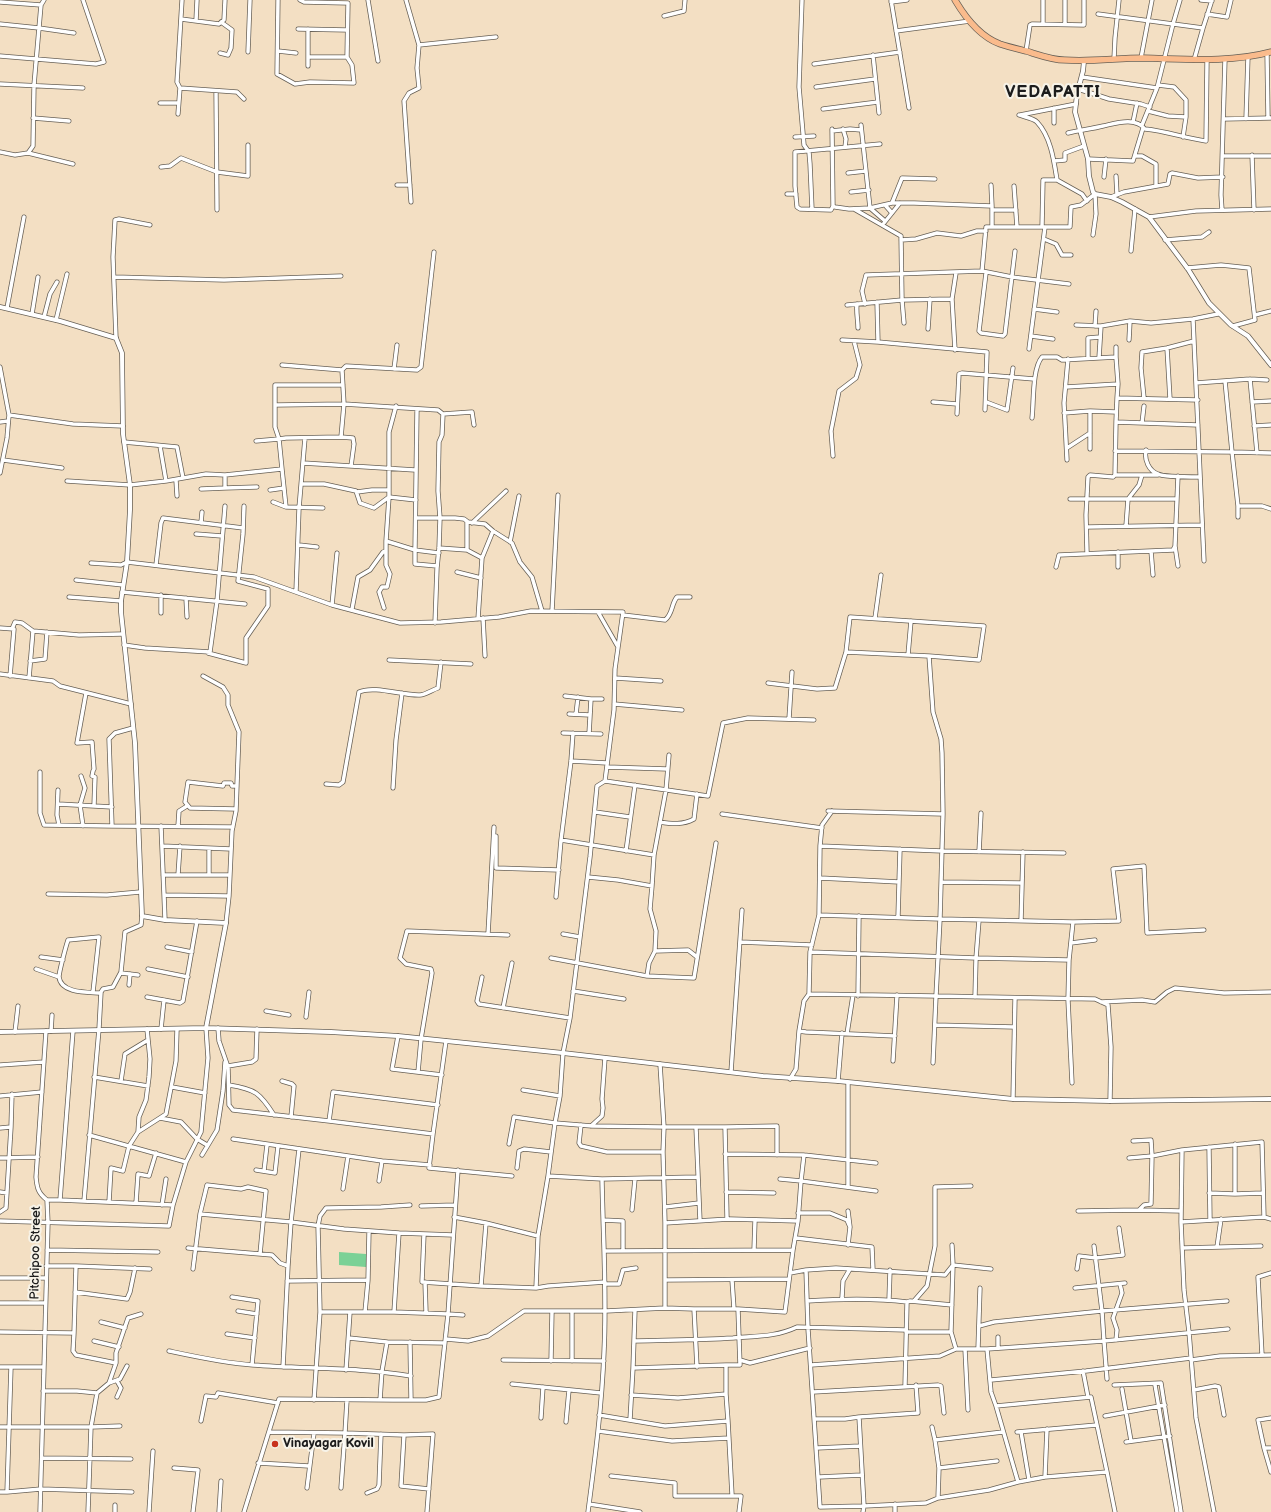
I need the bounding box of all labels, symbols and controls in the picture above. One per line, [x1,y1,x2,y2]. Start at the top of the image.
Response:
district label: VEDAPATTI [1005,83,1101,103]
street label: Pitchipoo Street [27,1206,45,1300]
place label: Vinayagar Kovil [283,1436,374,1452]
marker: Vinayagar Kovil [270,1439,280,1449]

